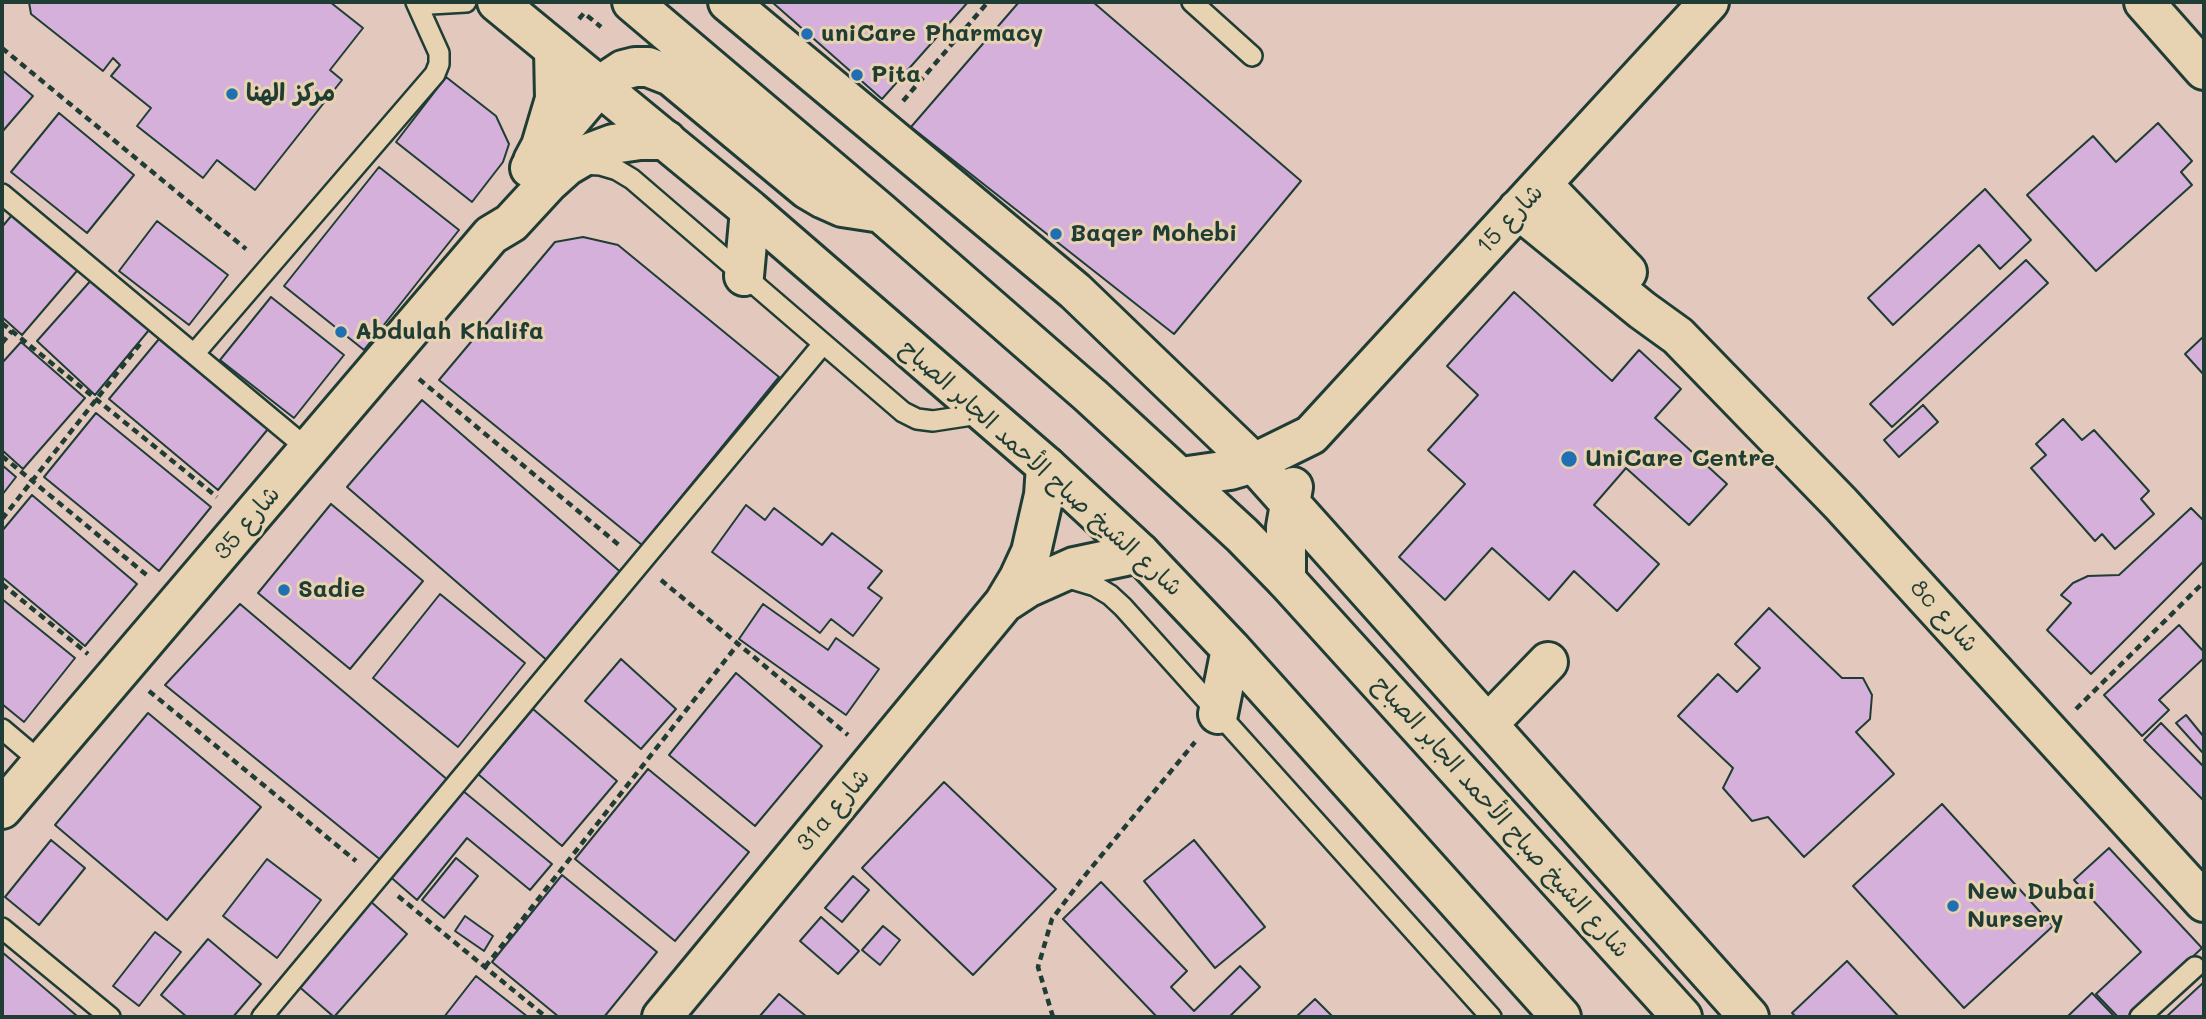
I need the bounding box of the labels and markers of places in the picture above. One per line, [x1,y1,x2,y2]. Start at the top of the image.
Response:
place label: uniCare Pharmacy [821,20,1043,48]
marker: uniCare Pharmacy [799,26,815,42]
place label: Pita [871,61,921,89]
marker: Pita [849,67,865,83]
place label: مركز الهنا [246,80,335,108]
marker: مركز الهنا [224,86,240,102]
place label: Baqer Mohebi [1070,220,1237,248]
marker: Baqer Mohebi [1048,226,1064,242]
place label: Abdulah Khalifa [355,318,544,346]
marker: Abdulah Khalifa [333,324,349,340]
place label: UniCare Centre [1585,445,1775,473]
marker: UniCare Centre [1559,449,1579,469]
place label: Sadie [298,576,365,604]
marker: Sadie [276,582,292,598]
place label: New Dubai Nursery [1967,878,2096,934]
marker: New Dubai Nursery [1945,898,1961,914]

